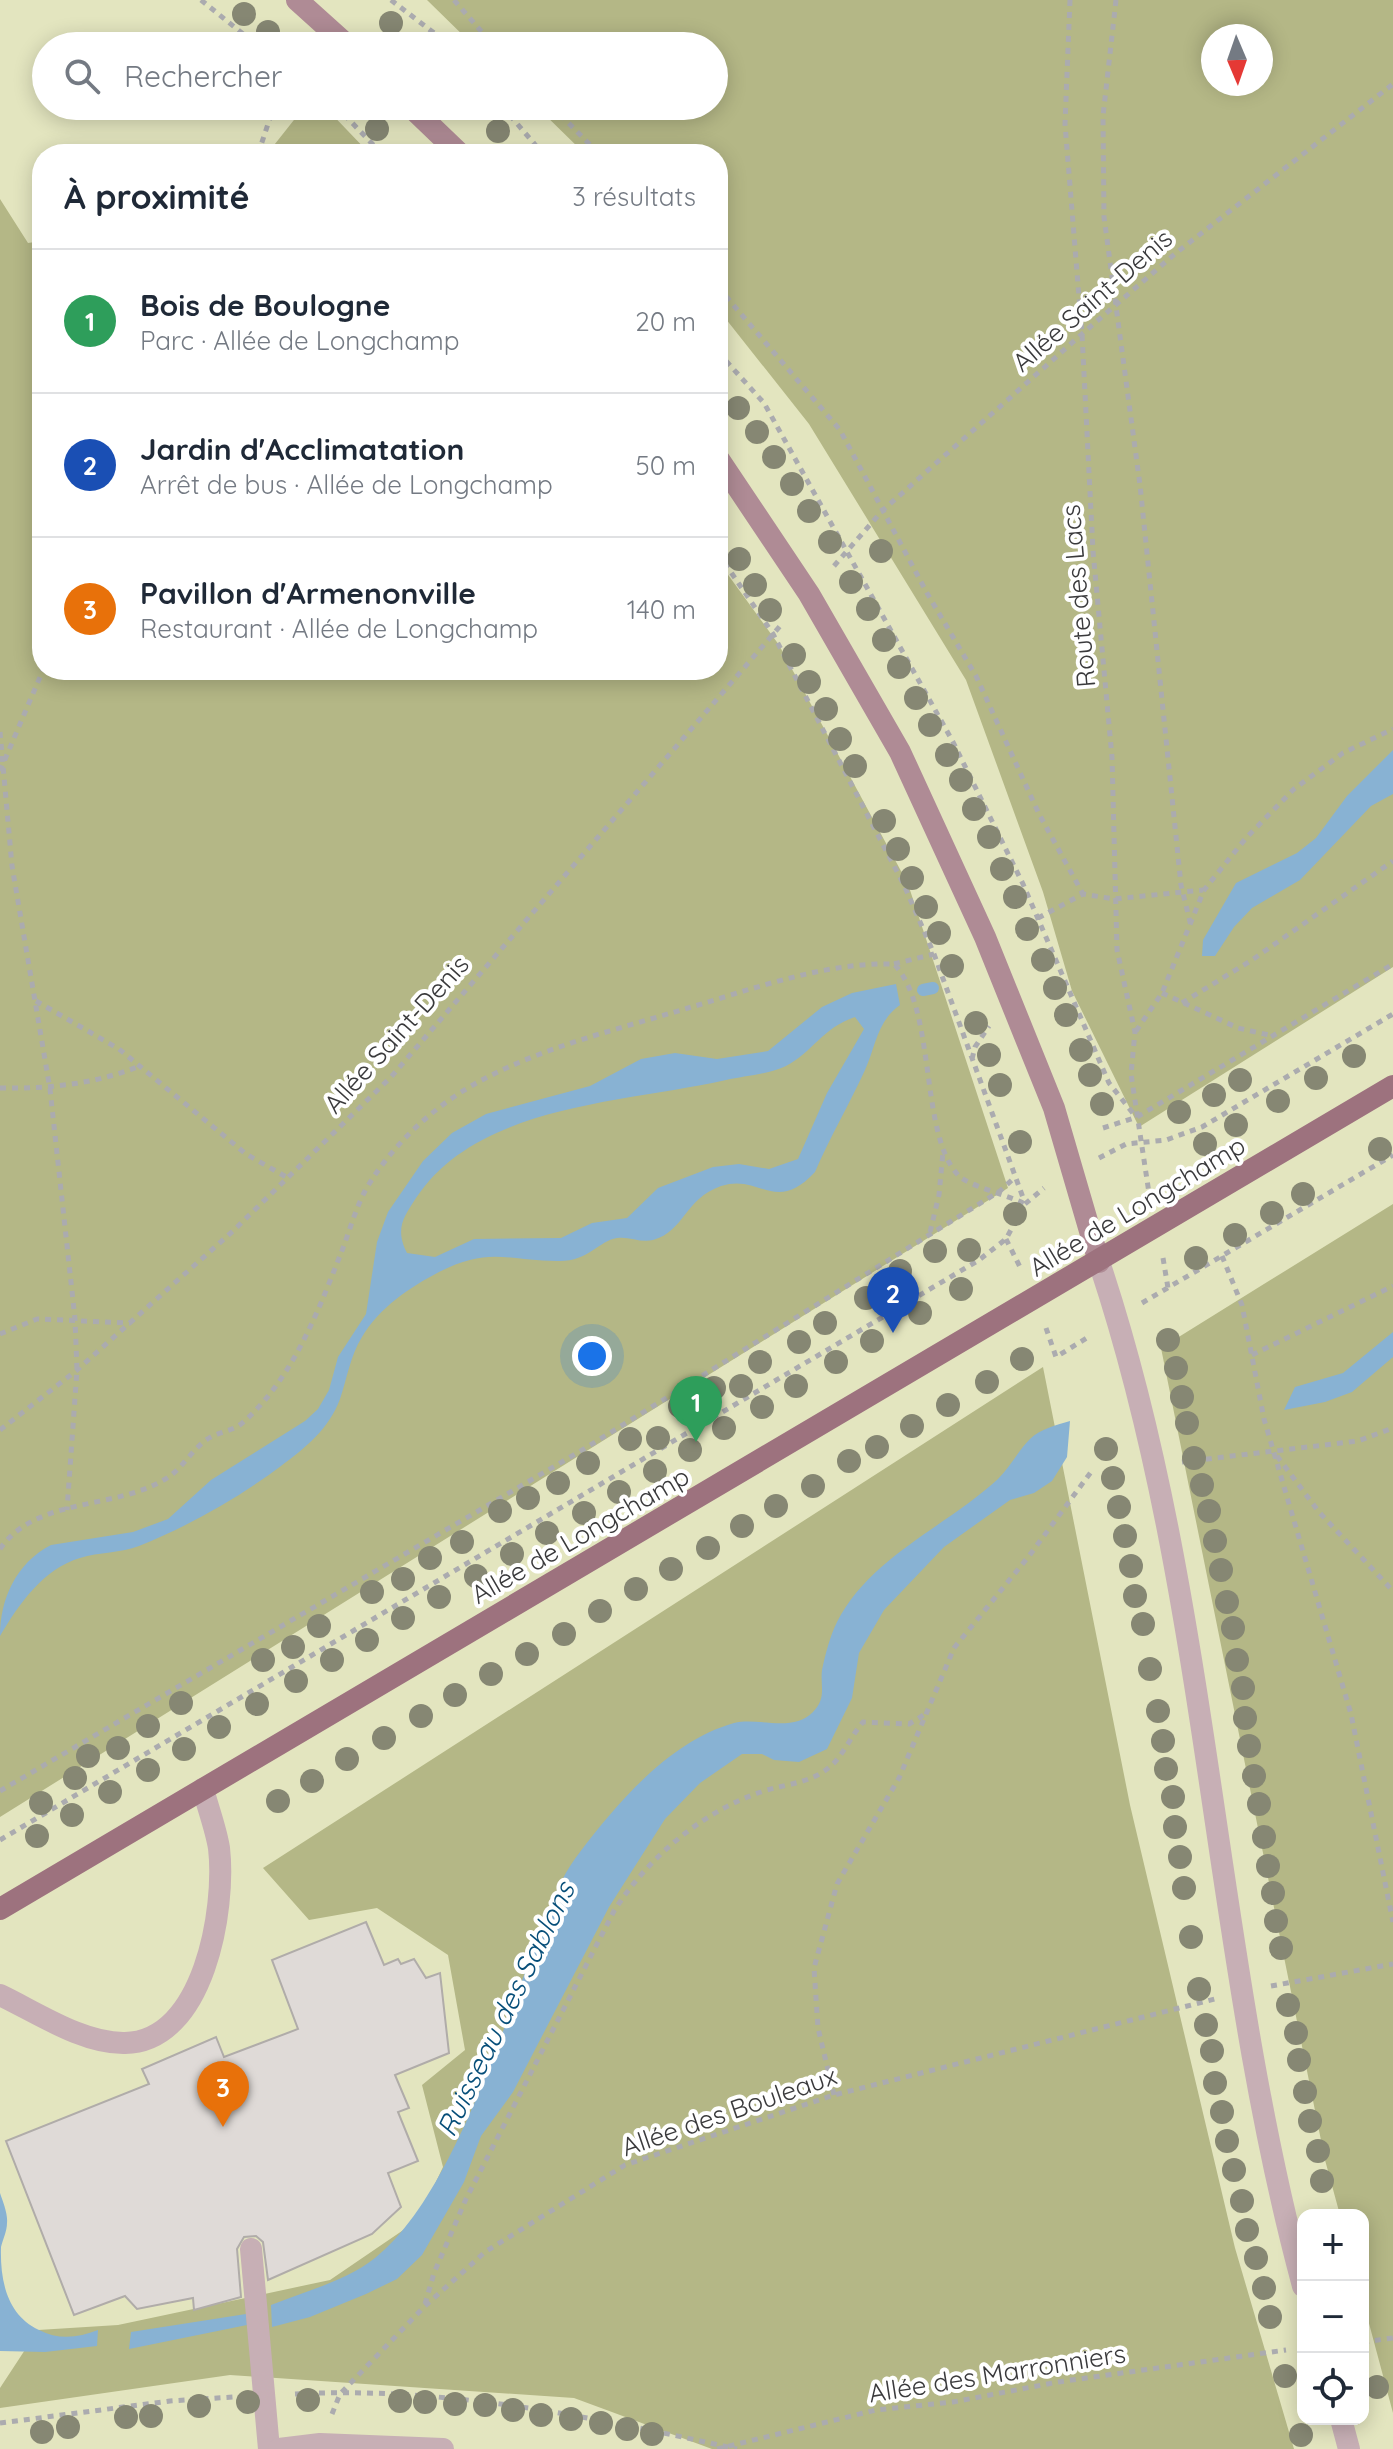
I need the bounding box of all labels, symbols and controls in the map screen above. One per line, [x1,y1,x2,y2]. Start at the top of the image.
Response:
north arrow [1201,24,1273,96]
search box [32,32,728,120]
icon: search [60,54,104,98]
text: Rechercher [124,57,282,95]
text: À proximité [64,175,250,218]
text: 3 résultats [572,180,696,213]
street label: Allée Saint-Denis [1005,222,1179,378]
text: Bois de Boulogne [140,286,390,324]
text: 1 [85,305,95,338]
text: 20 m [635,305,696,338]
text: Parc · Allée de Longchamp [140,324,460,357]
text: Jardin d'Acclimatation [140,430,464,468]
text: 2 [83,449,97,482]
text: 50 m [636,449,696,482]
text: Arrêt de bus · Allée de Longchamp [140,468,553,501]
street label: Route des Lacs [1054,503,1102,689]
text: Pavillon d'Armenonville [140,574,476,612]
text: 3 [83,593,97,626]
text: 140 m [627,593,696,626]
text: Restaurant · Allée de Longchamp [140,612,538,645]
street label: Allée Saint-Denis [316,948,476,1120]
street label: Allée de Longchamp [1023,1128,1251,1284]
pin: 2 [867,1267,919,1333]
your location [572,1336,612,1376]
pin: 1 [670,1376,722,1442]
street label: Allée de Longchamp [465,1459,695,1611]
water label: Ruisseau des Sablons [428,1875,583,2142]
street label: Allée des Bouleaux [617,2059,841,2163]
pin: 3 [197,2061,249,2127]
map controls [1297,2209,1369,2425]
button: + [1297,2209,1369,2281]
button: − [1297,2281,1369,2353]
street label: Allée des Marronniers [866,2336,1128,2410]
button: locate [1297,2353,1369,2425]

